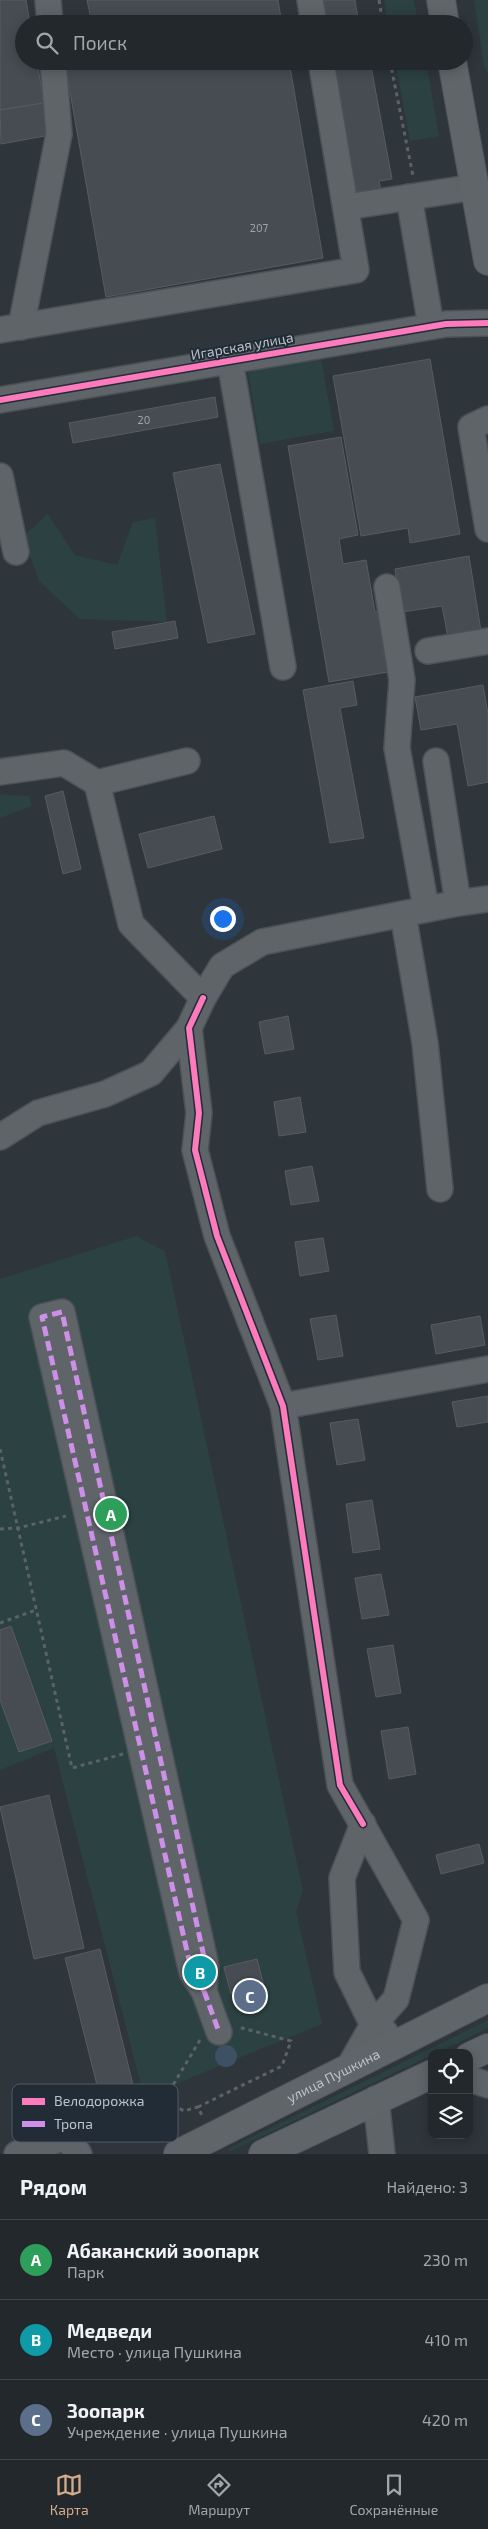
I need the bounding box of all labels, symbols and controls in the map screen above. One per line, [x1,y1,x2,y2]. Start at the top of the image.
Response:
search box [15,15,473,70]
icon: search [33,29,61,57]
text: Поиск [73,31,127,54]
house number: 207 [250,221,269,234]
street label: Игарская улица [189,328,295,363]
house number: 20 [138,413,150,426]
your location [210,906,236,932]
pin: A [95,1495,127,1533]
pin: B [184,1953,216,1991]
pin: C [234,1977,266,2015]
street label: улица Пушкина [284,2045,383,2106]
map controls [428,2049,473,2139]
button: locate [428,2049,473,2094]
legend [12,2084,178,2142]
text: Велодорожка [54,2092,144,2109]
button: layers [428,2094,473,2139]
text: Тропа [54,2115,93,2132]
text: Рядом [20,2174,87,2199]
text: Найдено: 3 [386,2177,468,2196]
text: Абаканский зоопарк [67,2239,259,2262]
text: A [31,2250,41,2269]
text: 230 m [423,2250,468,2269]
text: Парк [67,2262,104,2281]
text: Медведи [67,2319,152,2342]
text: B [31,2330,41,2349]
text: 410 m [425,2330,468,2349]
text: Место · улица Пушкина [67,2342,242,2361]
text: Зоопарк [67,2399,145,2422]
text: C [31,2410,41,2429]
text: 420 m [422,2410,468,2429]
text: Учреждение · улица Пушкина [67,2422,288,2441]
tab: Карта [50,2471,89,2518]
tab: Маршрут [188,2471,250,2518]
tab: Сохранённые [350,2471,438,2518]

